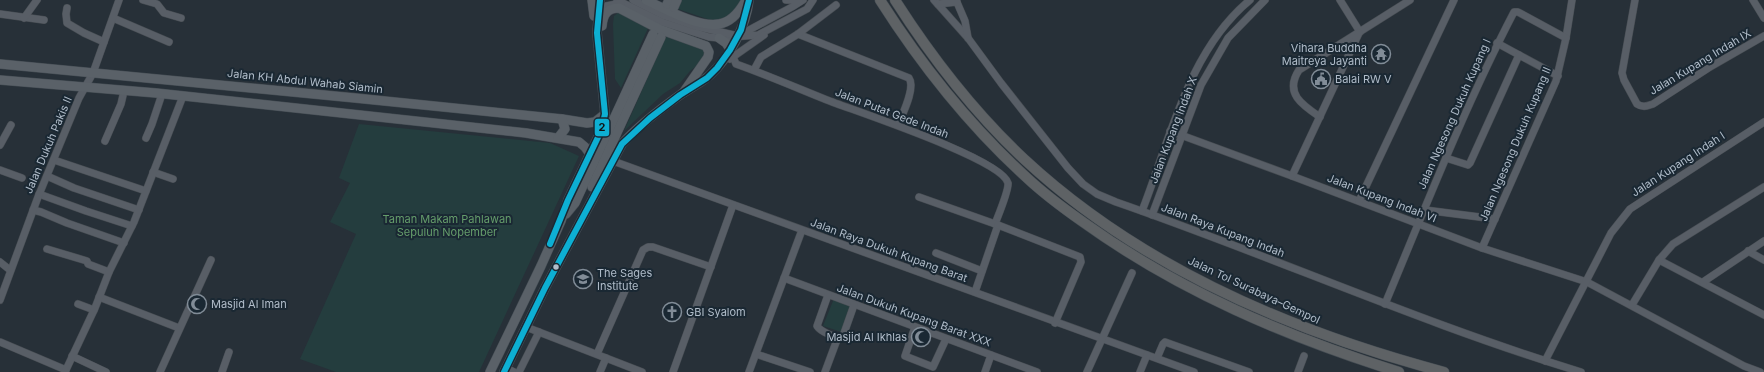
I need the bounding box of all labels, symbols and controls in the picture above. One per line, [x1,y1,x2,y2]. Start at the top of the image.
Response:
street label: Jalan Kupang Indah IX [1647,26,1754,98]
street label: Jalan Ngesong Dukuh Kupang I [1414,36,1494,192]
place label: Vihara Buddha Maitreya Jayanti [1282,41,1367,68]
temple icon: Vihara Buddha Maitreya Jayanti [1370,43,1392,65]
street label: Jalan Ngesong Dukuh Kupang II [1476,65,1554,223]
street label: Jalan KH Abdul Wahab Siamin [226,66,384,96]
public building icon: Balai RW V [1310,68,1332,90]
place label: Balai RW V [1335,72,1392,86]
street label: Jalan Kupang Indah X [1146,74,1200,185]
street label: Jalan Putat Gede Indah [833,85,951,141]
street label: Jalan Dukuh Pakis II [21,94,75,196]
line badge: 2 [594,118,610,137]
text: 2 [599,120,606,134]
street label: Jalan Kupang Indah I [1629,129,1727,199]
street label: Jalan Kupang Indah VI [1325,171,1439,225]
street label: Jalan Raya Kupang Indah [1159,200,1287,260]
park label: Taman Makam Pahlawan Sepuluh Nopember [382,212,512,239]
street label: Jalan Raya Dukuh Kupang Barat [809,215,970,285]
street label: Jalan Tol Surabaya–Gempol [1186,253,1322,327]
unlabelled marker [551,262,561,272]
place label: The Sages Institute [597,266,653,293]
school or university icon: The Sages Institute [572,268,594,290]
street label: Jalan Dukuh Kupang Barat XXX [835,281,994,350]
mosque icon: Masjid Al Iman [186,293,208,315]
place label: Masjid Al Iman [211,297,287,311]
church icon: GBI Syalom [661,301,683,323]
place label: GBI Syalom [686,305,746,319]
mosque icon: Masjid Al Ikhlas [910,326,932,348]
place label: Masjid Al Ikhlas [826,330,907,344]

